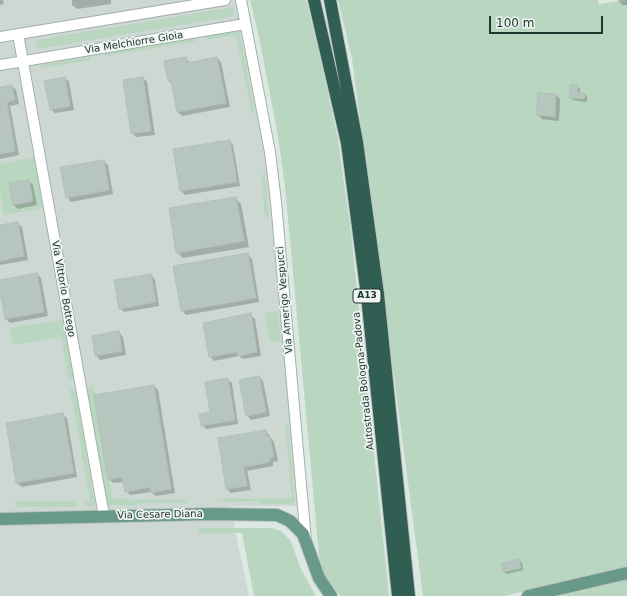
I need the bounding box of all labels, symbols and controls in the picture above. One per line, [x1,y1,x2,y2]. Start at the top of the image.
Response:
scale bar [491,8,605,34]
text: 100 m [496,16,534,30]
street label: Via Melchiorre Gioia [84,29,184,57]
street label: Via Vittorio Bottego [49,240,77,338]
street label: Via Amerigo Vespucci [274,246,296,354]
road number: A13 [353,289,381,303]
street label: Autostrada Bologna-Padova [351,311,377,451]
street label: Via Cesare Diana [117,508,203,522]

